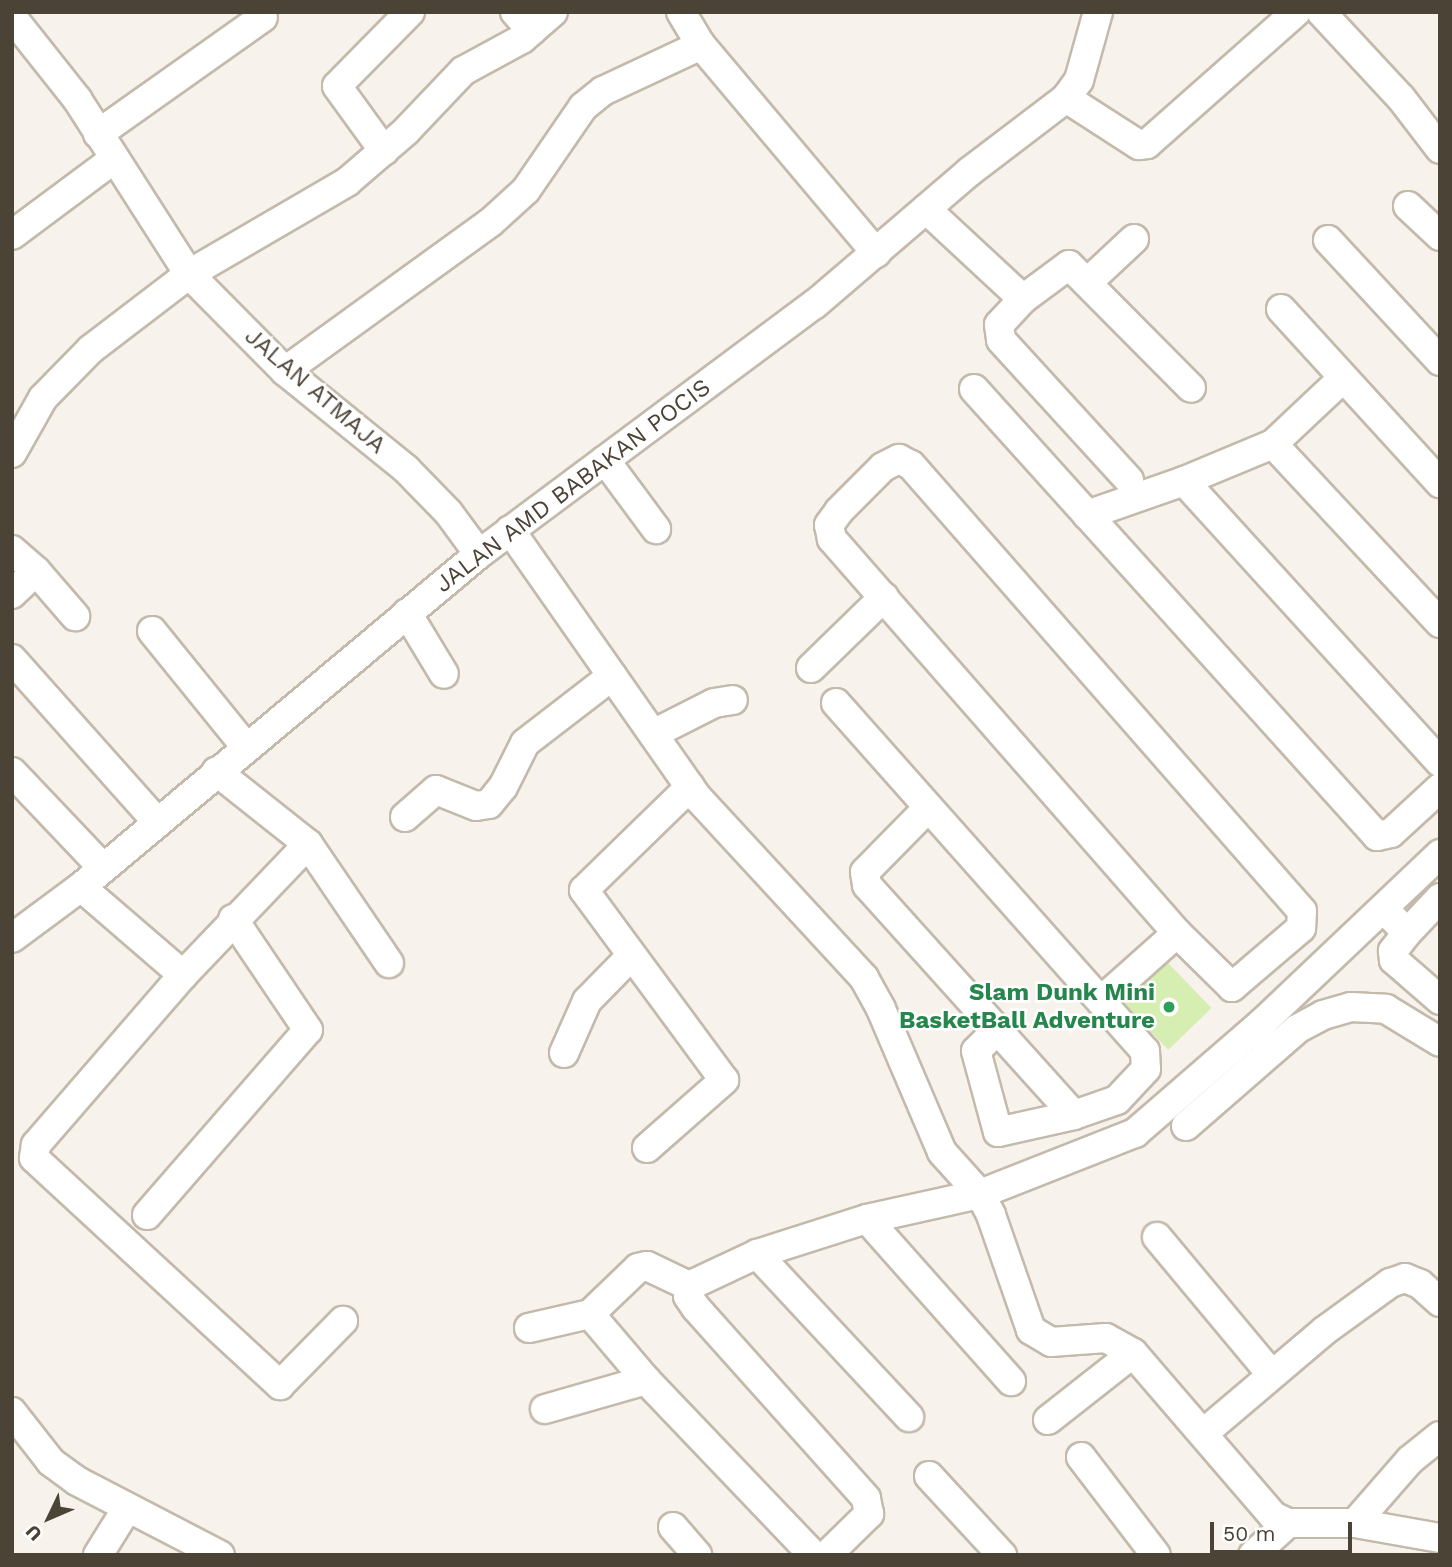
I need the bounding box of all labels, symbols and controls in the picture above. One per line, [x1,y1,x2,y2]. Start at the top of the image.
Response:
street label: JALAN ATMAJA [238,322,392,460]
street label: JALAN AMD BABAKAN POCIS [429,373,717,599]
place label: Slam Dunk Mini BasketBall Adventure [898,979,1155,1035]
marker: Slam Dunk Mini BasketBall Adventure [1161,999,1177,1015]
north arrow [14,1483,84,1553]
scale bar [1214,1508,1356,1552]
text: U [21,1520,46,1546]
text: 50 m [1223,1521,1275,1546]

